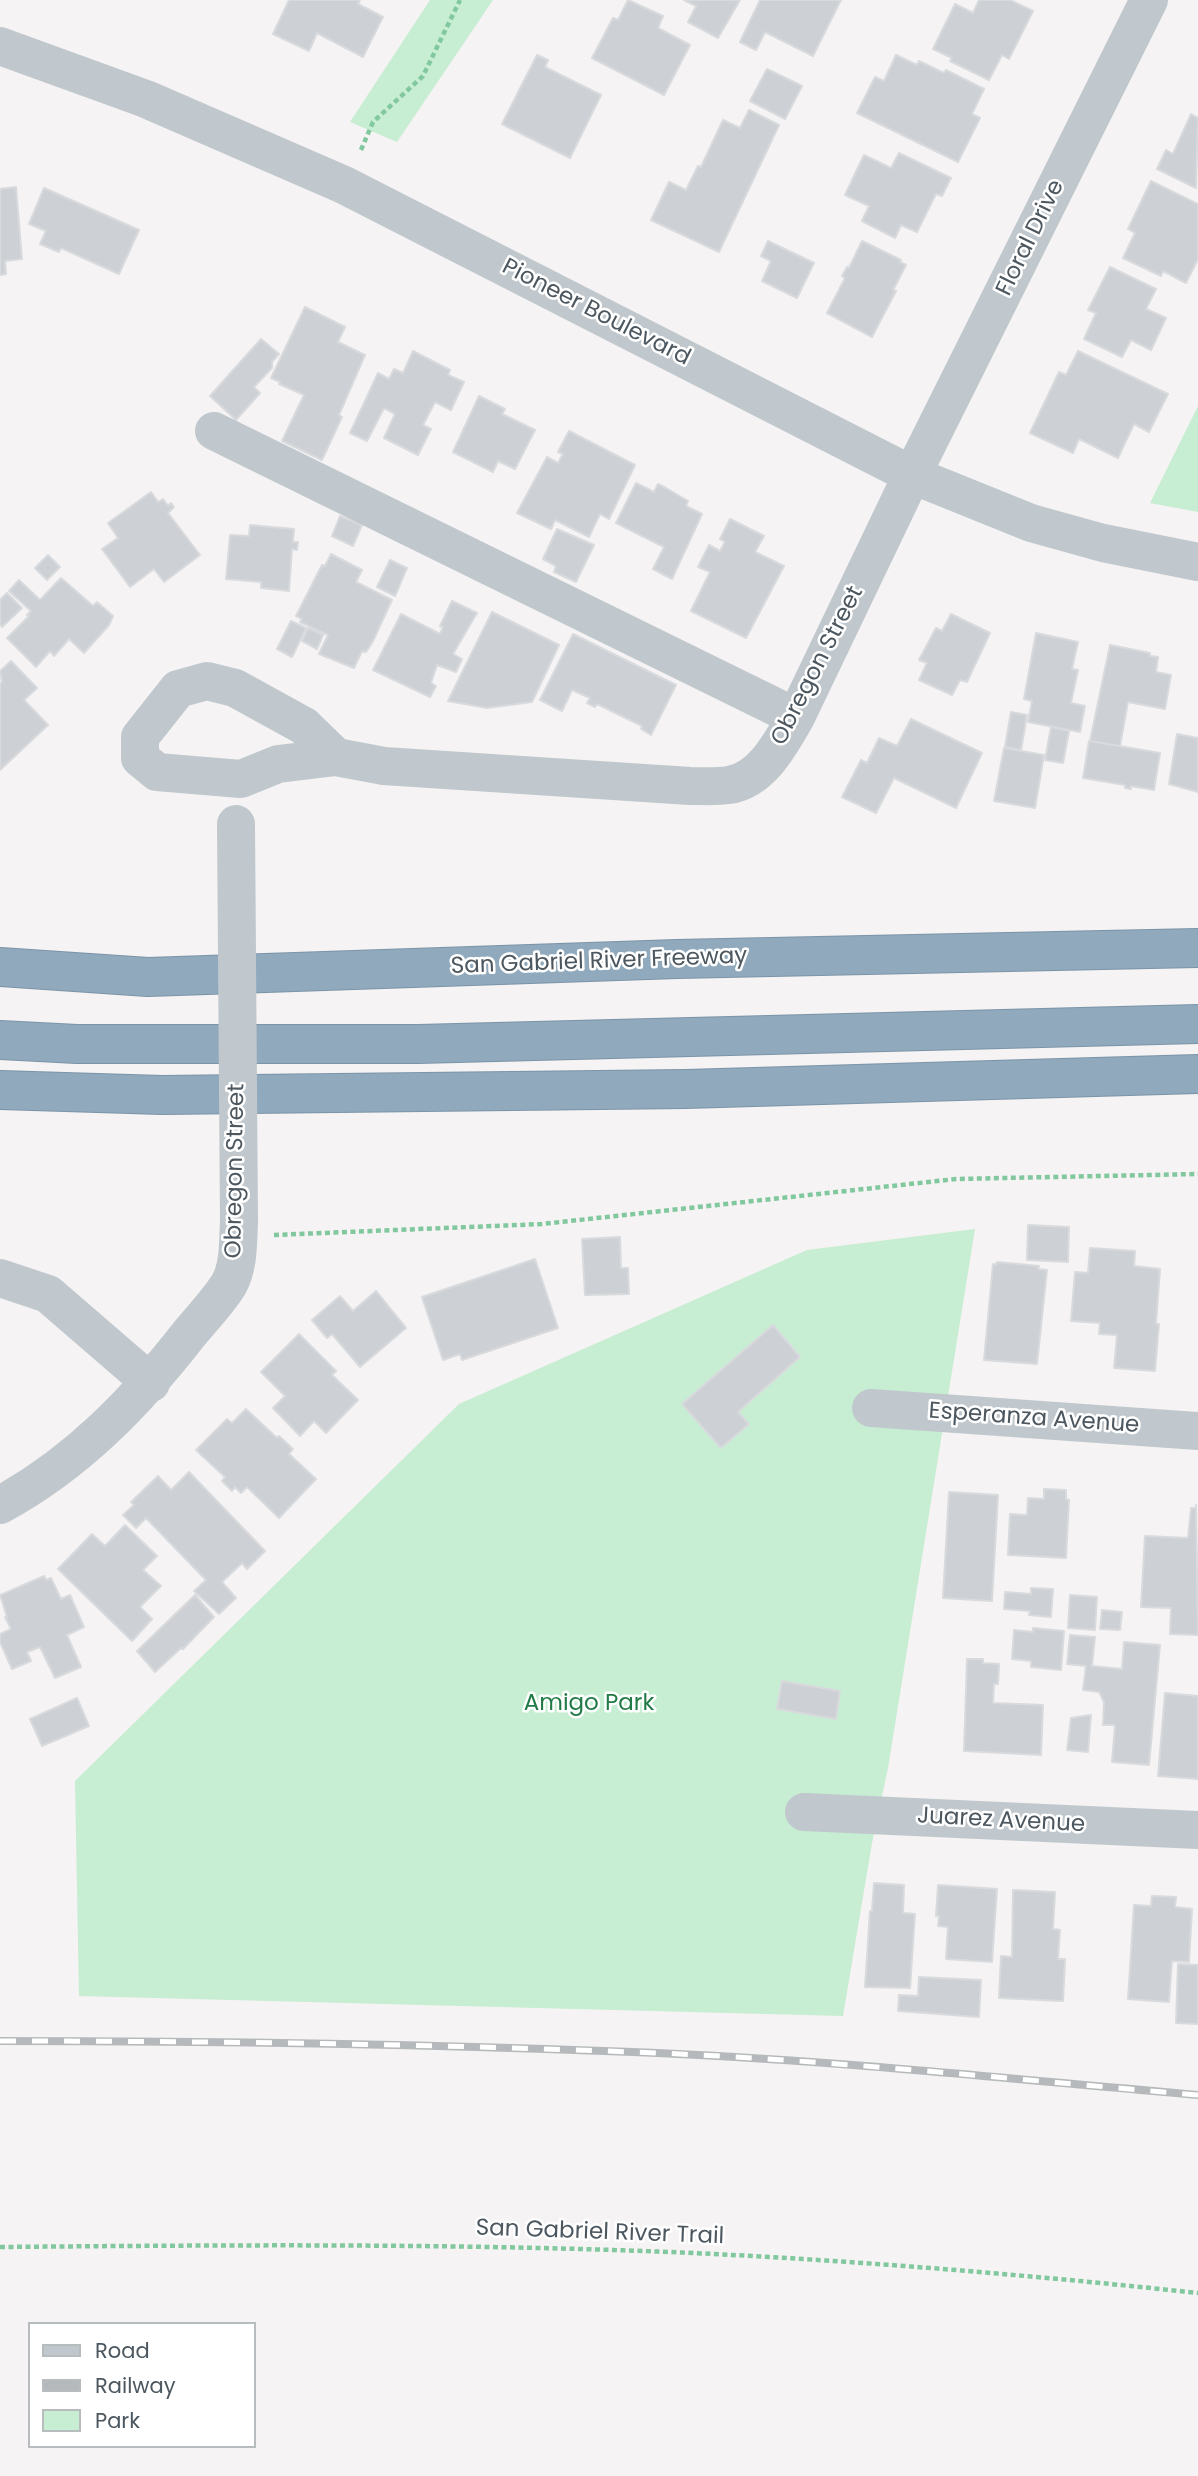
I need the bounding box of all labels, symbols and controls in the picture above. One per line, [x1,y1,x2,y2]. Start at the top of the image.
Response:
street label: Floral Drive [991,176,1071,300]
street label: Pioneer Boulevard [497,254,695,372]
street label: Obregon Street [766,582,870,750]
street label: San Gabriel River Freeway [450,943,748,981]
street label: Obregon Street [221,1083,251,1259]
street label: Esperanza Avenue [928,1398,1140,1440]
park label: Amigo Park [524,1690,654,1718]
street label: Juarez Avenue [916,1803,1086,1839]
street label: San Gabriel River Trail [475,2215,725,2251]
legend [28,2322,256,2448]
text: Road [95,2336,150,2365]
text: Railway [95,2371,176,2400]
text: Park [95,2406,140,2435]

